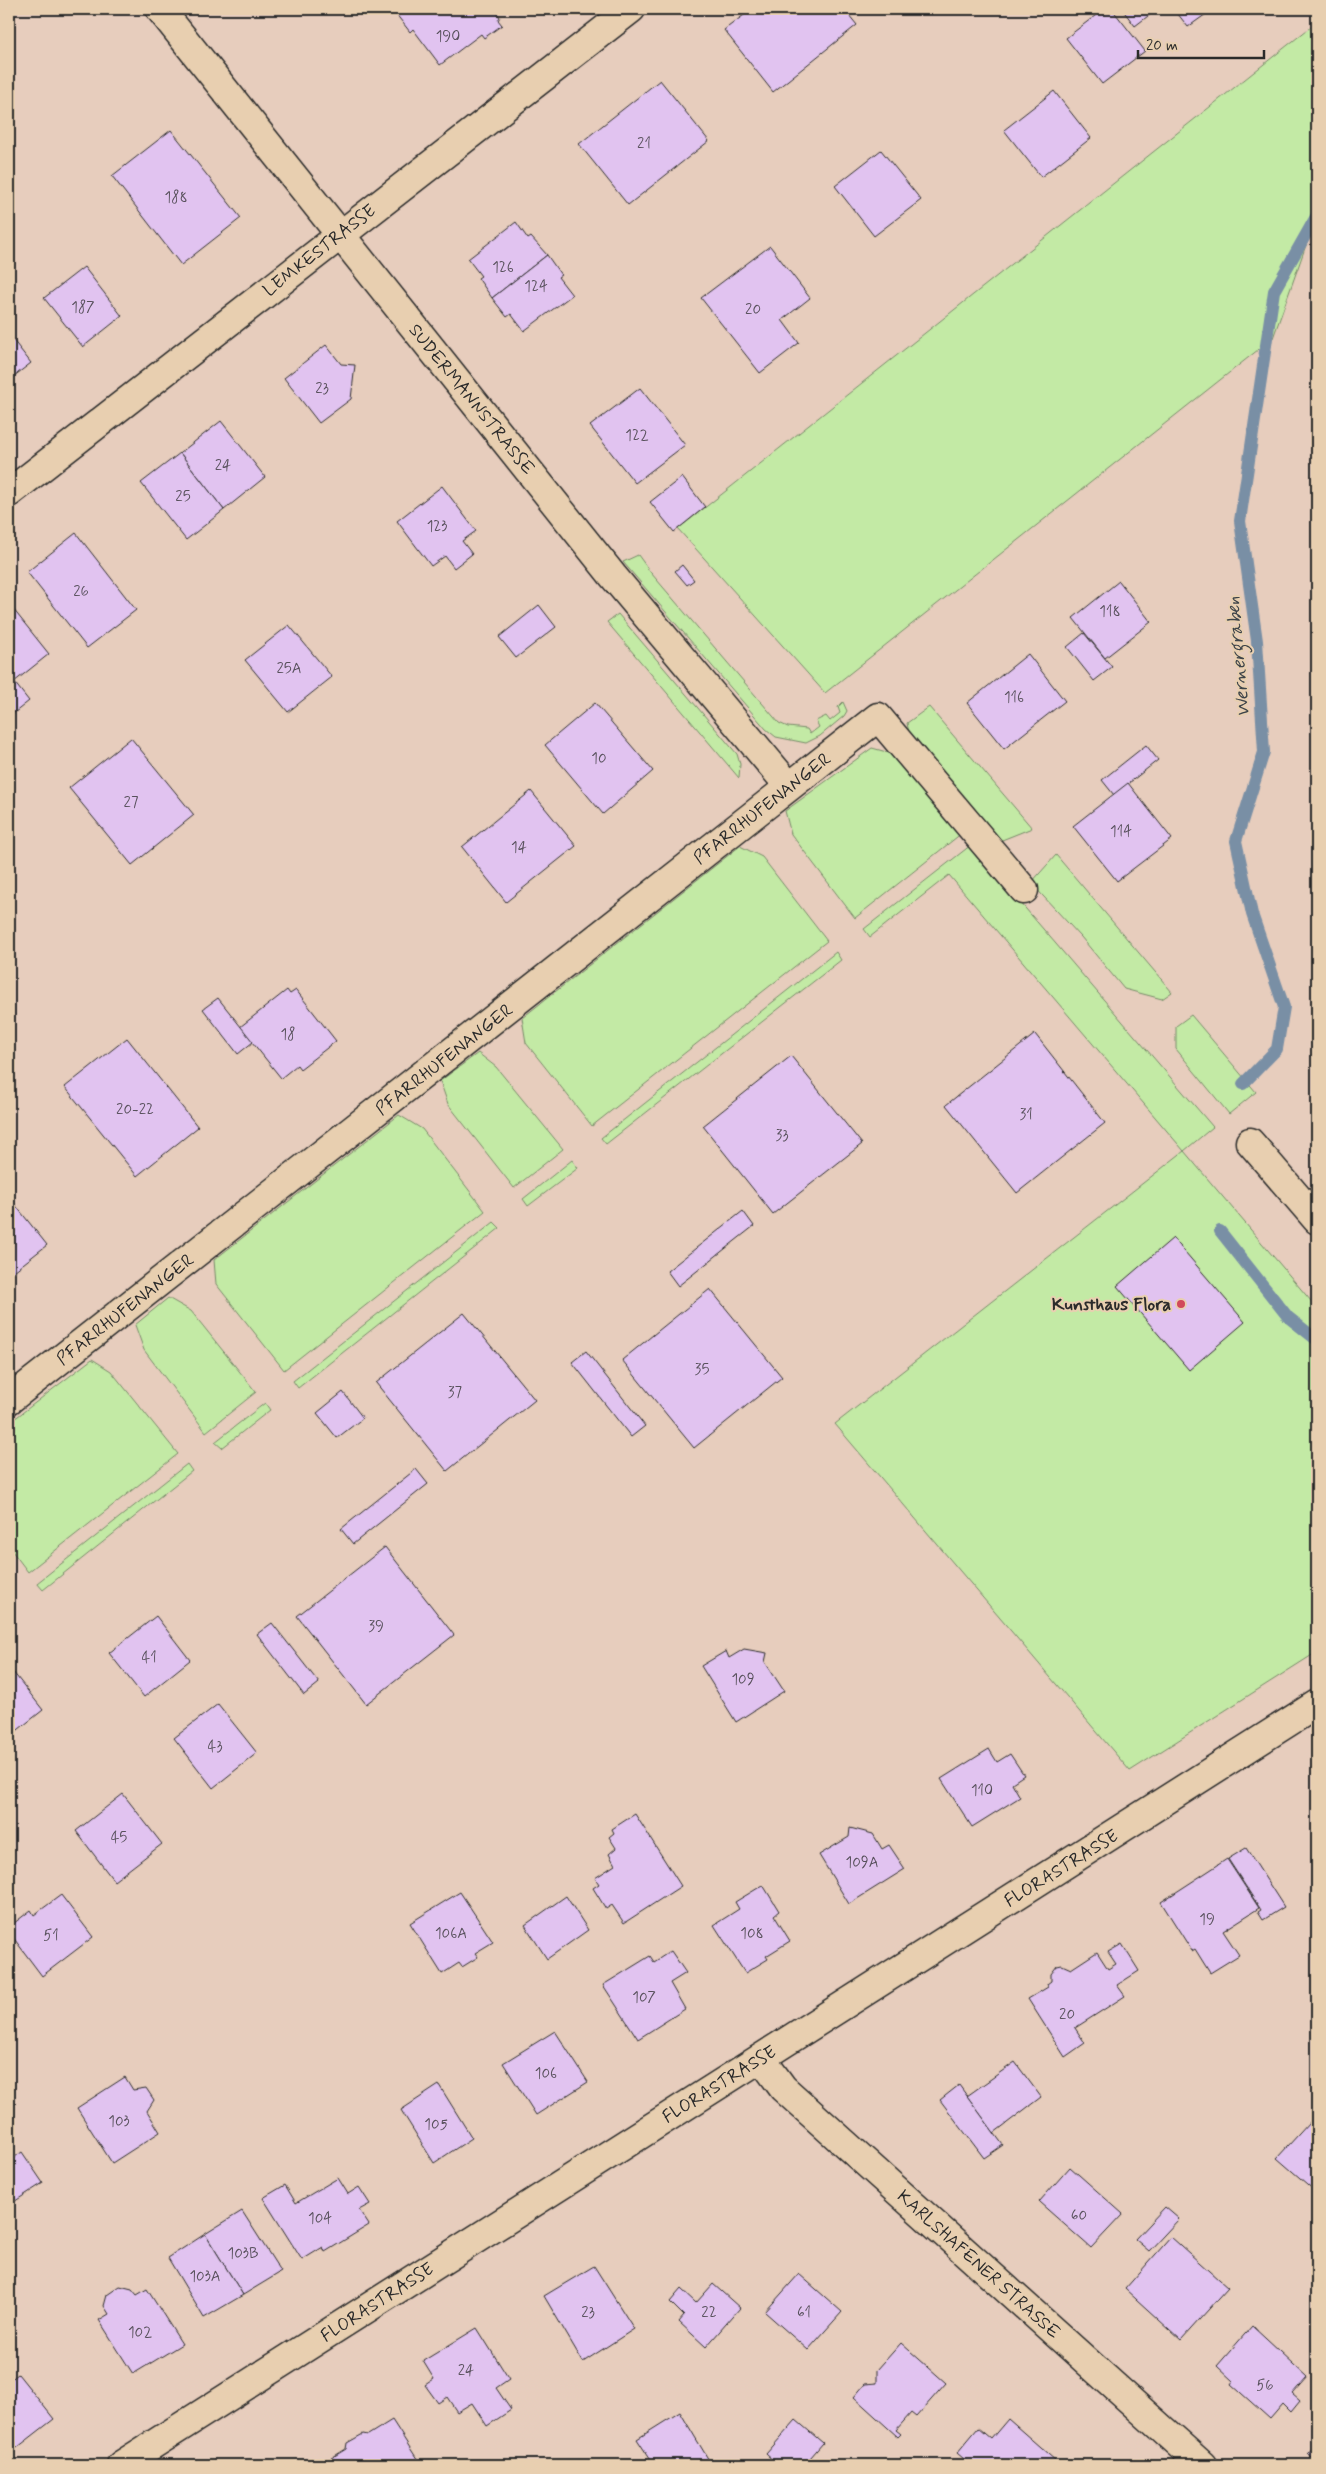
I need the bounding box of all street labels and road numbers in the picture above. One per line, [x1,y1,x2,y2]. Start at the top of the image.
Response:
street label: LEMKESTRASSE [258,199,381,302]
street label: SUDERMANNSTRASSE [403,319,540,480]
street label: PFARRHUFENANGER [689,747,836,870]
street label: PFARRHUFENANGER [371,998,518,1121]
street label: PFARRHUFENANGER [52,1248,199,1371]
street label: FLORASTRASSE [1000,1824,1123,1914]
street label: FLORASTRASSE [658,2040,781,2130]
street label: KARLSHAFENER STRASSE [892,2185,1065,2345]
street label: FLORASTRASSE [316,2257,439,2348]

